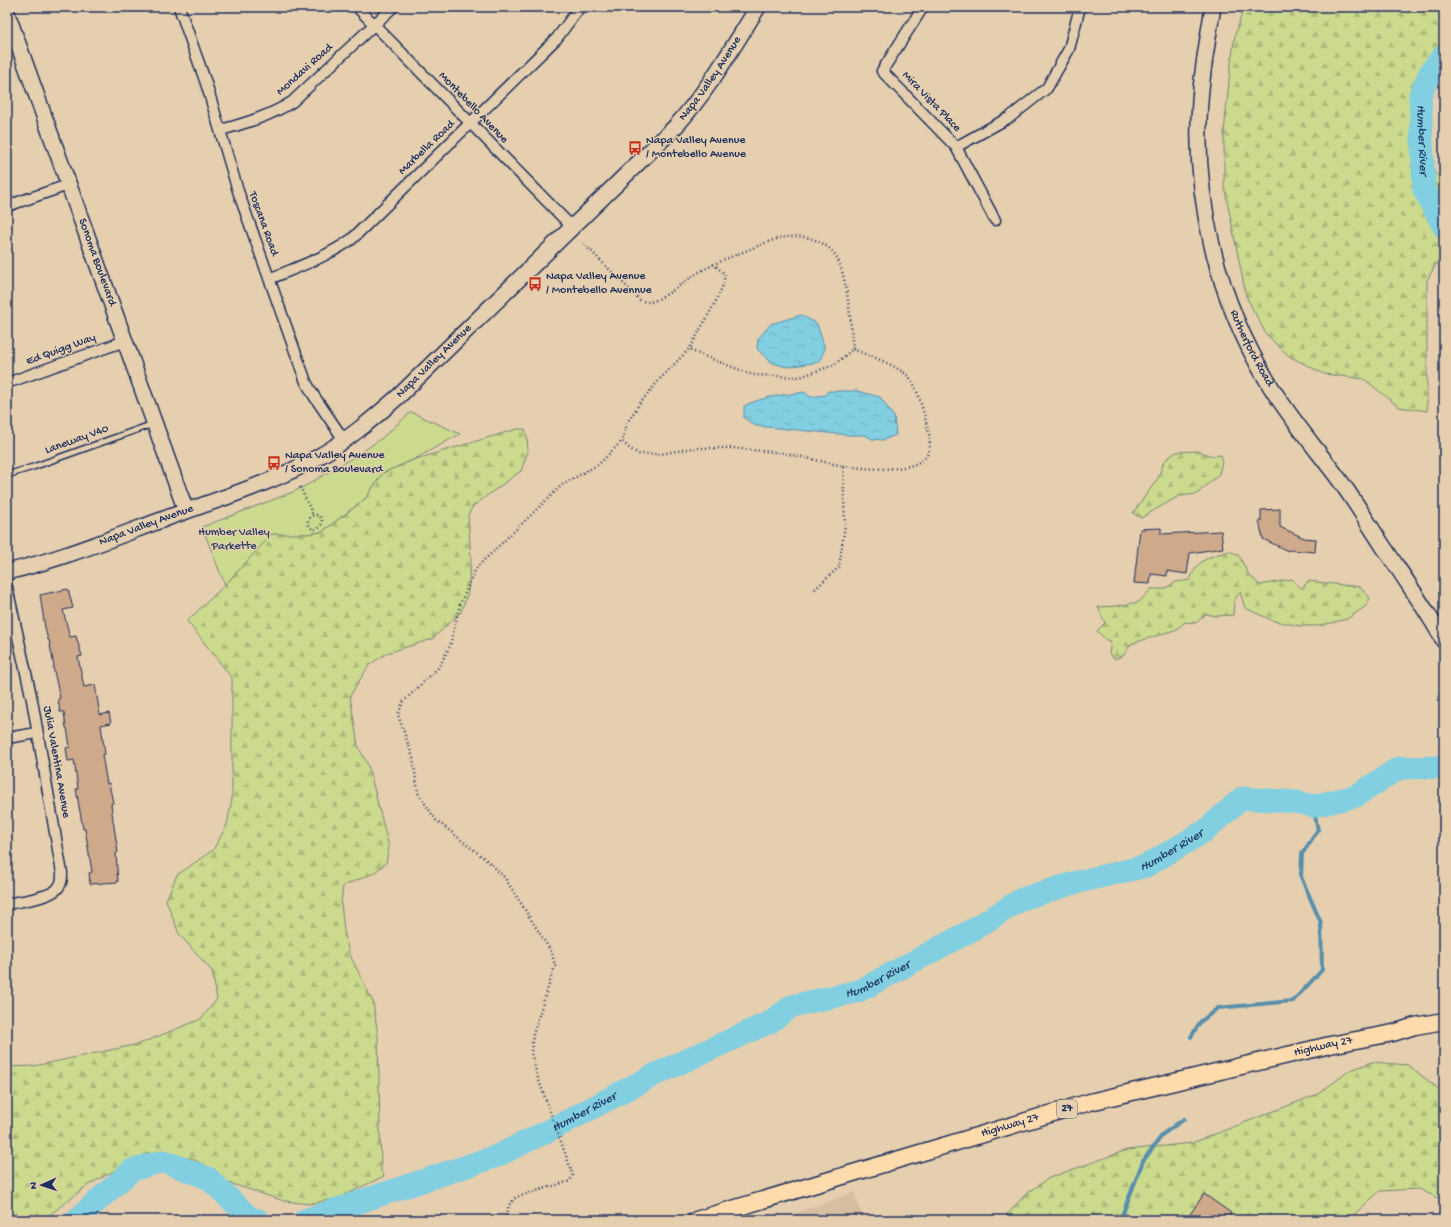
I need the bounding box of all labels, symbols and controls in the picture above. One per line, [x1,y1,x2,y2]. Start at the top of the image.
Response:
street label: Napa Valley Avenue [676,33,745,124]
street label: Mondavi Road [274,40,337,99]
street label: Montebello Avenue [435,69,511,147]
street label: Mira Vista Place [899,69,964,136]
water label: Humber River [1413,104,1431,178]
street label: Marbella Road [396,117,459,178]
place label: Napa Valley Avenue / Montebello Avenue [646,134,747,162]
bus stop icon: Napa Valley Avenue / Montebello Avenue [627,140,643,156]
street label: Toscana Road [245,189,281,259]
street label: Sonoma Boulevard [75,217,119,309]
place label: Napa Valley Avenue / Montebello Avennue [546,270,653,298]
bus stop icon: Napa Valley Avenue / Montebello Avennue [527,276,543,292]
street label: Rutherford Road [1226,308,1277,390]
street label: Napa Valley Avenue [394,321,476,401]
street label: Ed Quigg Way [24,331,98,369]
street label: Laneway V40 [43,422,111,458]
place label: Napa Valley Avenue / Sonoma Boulevard [285,449,385,477]
bus stop icon: Napa Valley Avenue / Sonoma Boulevard [266,455,282,471]
street label: Napa Valley Avenue [97,502,196,550]
park label: Humber Valley Parkette [198,526,270,554]
street label: Julia Valentina Avenue [39,705,73,820]
water label: Humber River [1139,825,1208,875]
water label: Humber River [844,956,915,1001]
street label: Highway 27 [1293,1034,1354,1060]
water label: Humber River [550,1088,621,1135]
road number: 27 [1057,1100,1077,1118]
street label: Highway 27 [980,1110,1041,1141]
north arrow [22,1165,62,1205]
text: N [28,1182,40,1189]

